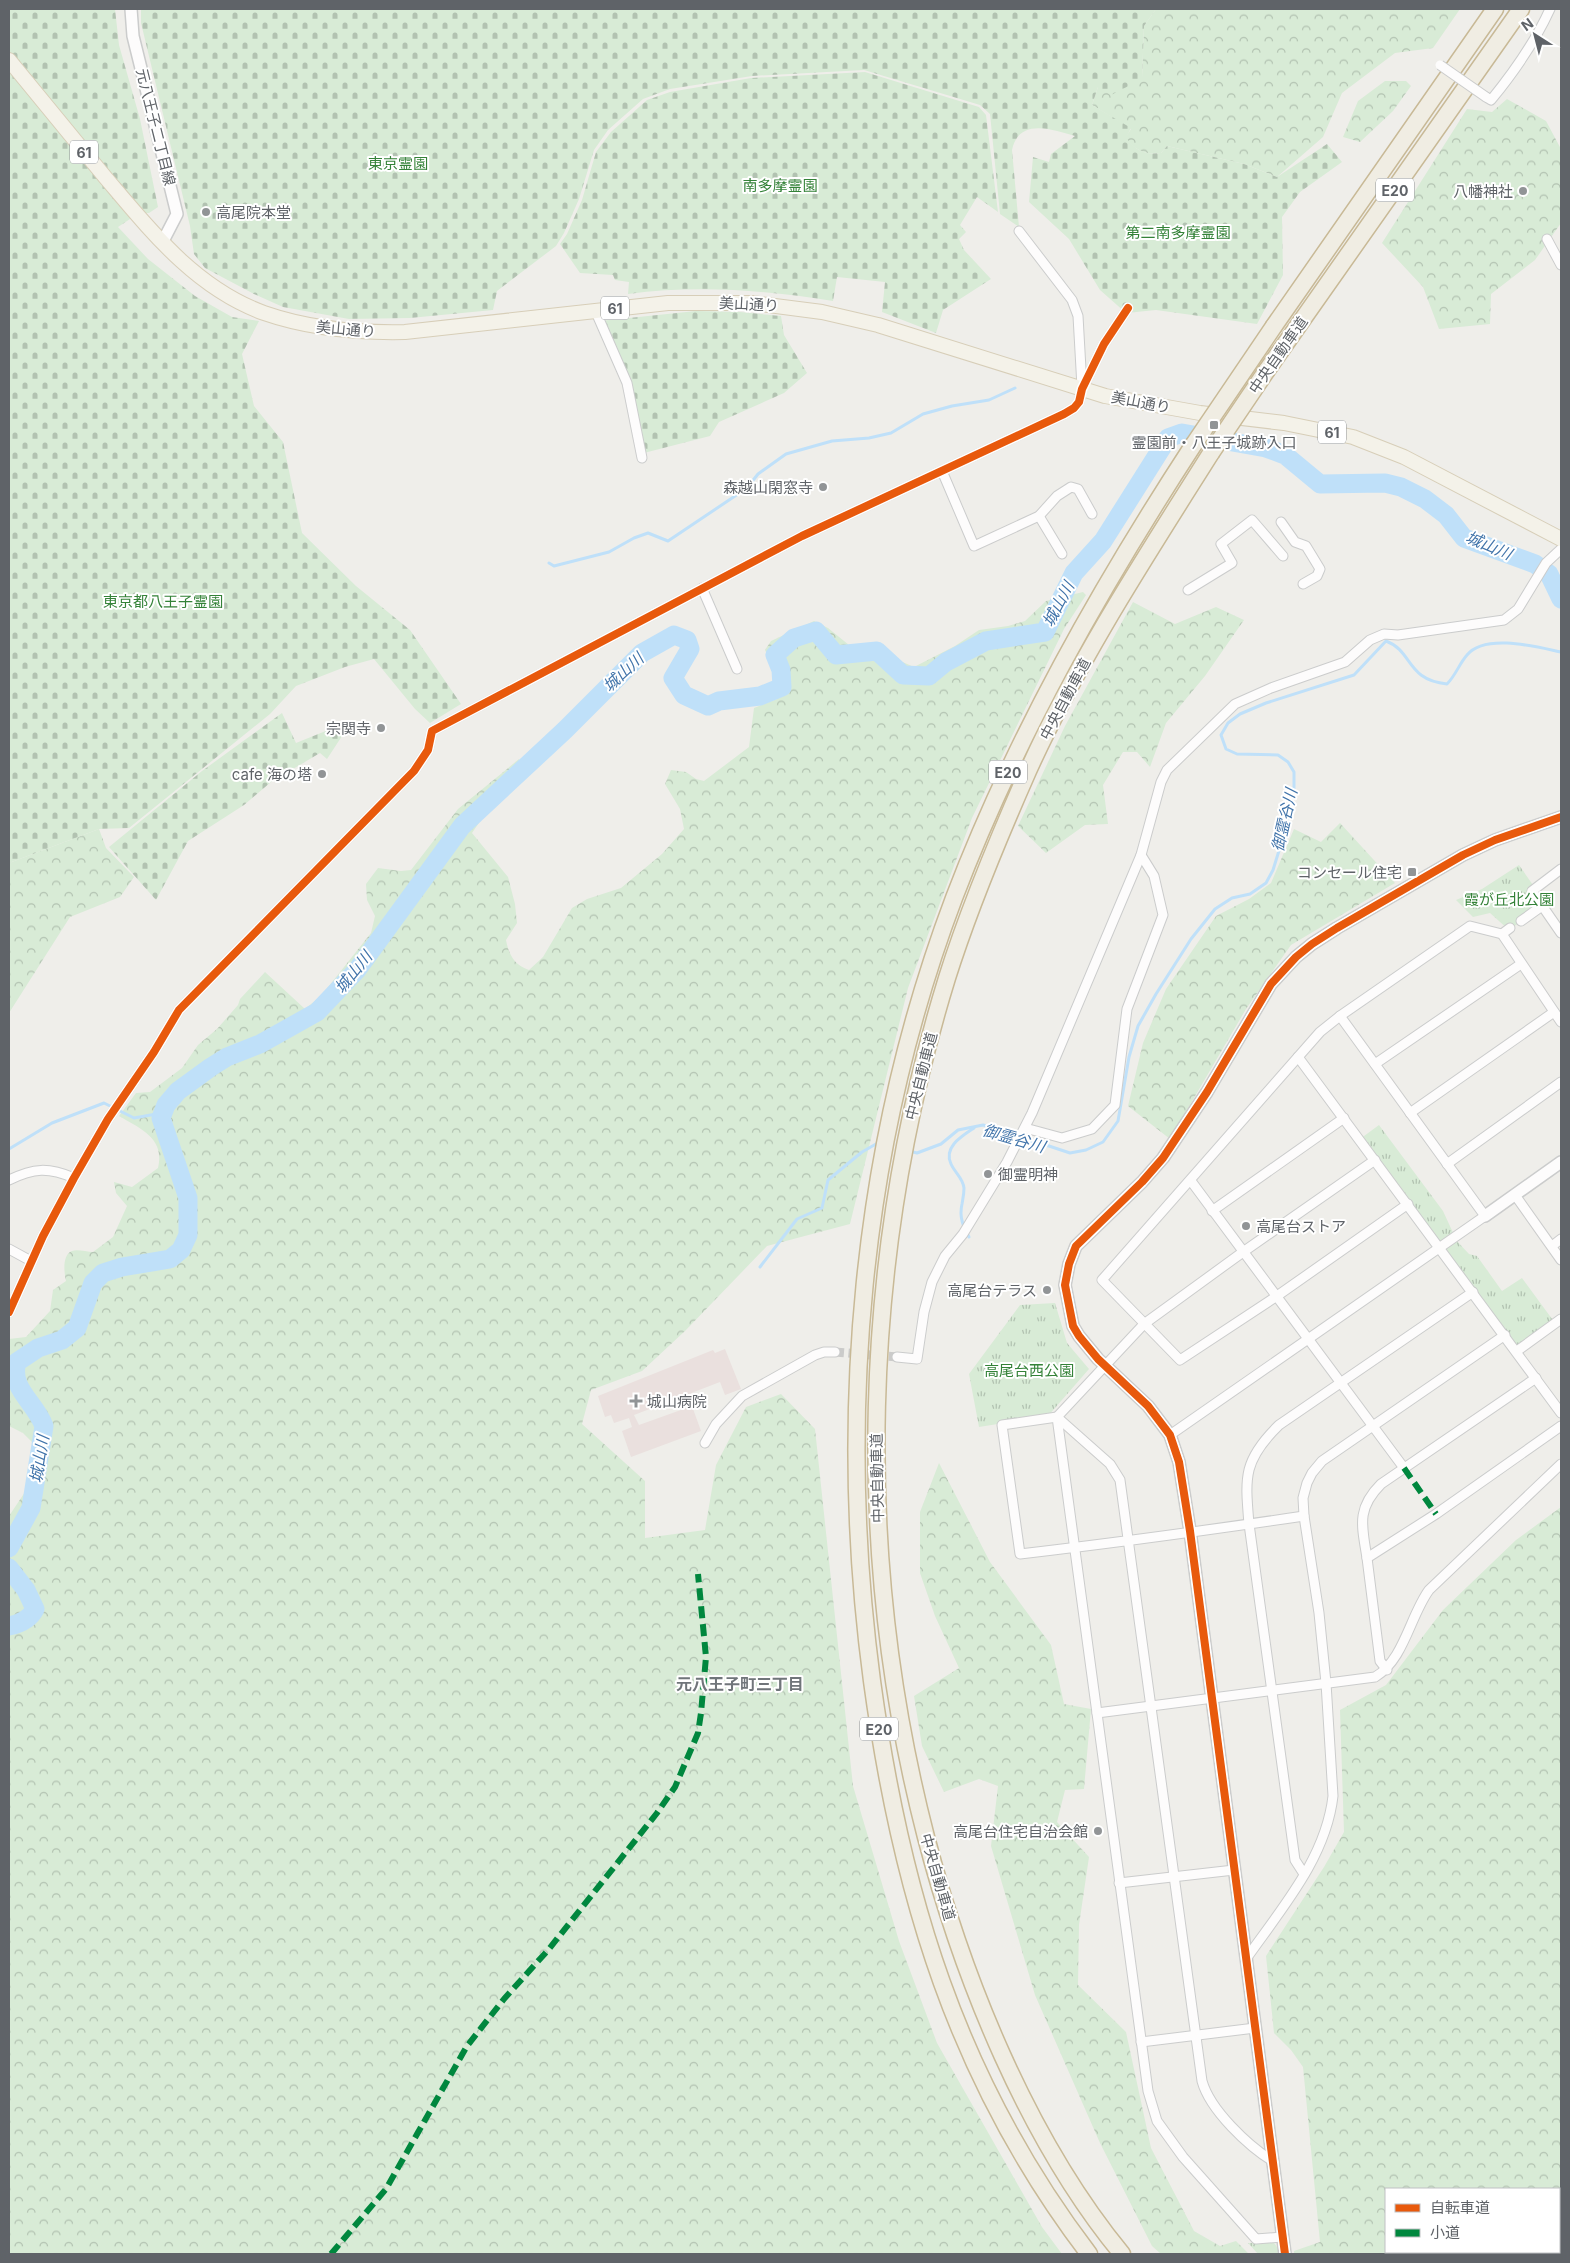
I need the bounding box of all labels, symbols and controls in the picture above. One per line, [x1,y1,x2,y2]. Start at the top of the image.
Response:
north arrow [1510,10,1560,60]
text: N [1518,14,1536,34]
street label: 元八王子二丁目線 [132,66,180,188]
road number: 61 [70,140,98,163]
park label: 東京霊園 [368,154,428,173]
park label: 南多摩霊園 [742,176,818,195]
road number: E20 [1376,178,1414,202]
place label: 八幡神社 [1453,182,1513,201]
marker: 八幡神社 [1517,185,1529,197]
place label: 高尾院本堂 [216,203,291,222]
marker: 高尾院本堂 [200,206,212,218]
park label: 第二南多摩霊園 [1125,223,1231,242]
street label: 美山通り [719,293,779,315]
road number: 61 [601,296,629,320]
street label: 中央自動車道 [1244,313,1312,397]
street label: 美山通り [315,317,377,341]
street label: 美山通り [1110,387,1172,417]
marker: 霊園前・八王子城跡入口 [1208,419,1220,431]
road number: 61 [1318,421,1346,444]
place label: 霊園前・八王子城跡入口 [1131,433,1297,452]
place label: 森越山閑窓寺 [723,478,813,497]
marker: 森越山閑窓寺 [817,481,829,493]
water label: 城山川 [1463,526,1517,564]
water label: 城山川 [1038,576,1079,630]
park label: 東京都八王子霊園 [103,592,223,611]
water label: 城山川 [599,647,649,696]
street label: 中央自動車道 [1035,655,1095,743]
place label: 宗関寺 [326,719,371,738]
marker: 宗関寺 [375,722,387,734]
road number: E20 [989,760,1027,784]
place label: cafe 海の塔 [232,765,312,784]
marker: cafe 海の塔 [316,768,328,780]
water label: 御霊谷川 [1267,785,1301,853]
place label: コンセール住宅 [1297,863,1402,882]
marker: コンセール住宅 [1406,866,1418,878]
park label: 霞が丘北公園 [1464,890,1554,909]
water label: 城山川 [330,946,377,997]
street label: 中央自動車道 [901,1030,941,1122]
water label: 御霊谷川 [980,1120,1049,1157]
place label: 御霊明神 [998,1165,1058,1184]
marker: 御霊明神 [982,1168,994,1180]
place label: 高尾台ストア [1256,1217,1346,1236]
marker: 高尾台ストア [1240,1220,1252,1232]
place label: 高尾台テラス [947,1281,1037,1300]
marker: 高尾台テラス [1041,1284,1053,1296]
park label: 高尾台西公園 [984,1361,1074,1380]
place label: 城山病院 [647,1392,707,1411]
marker: 城山病院 [629,1394,643,1408]
water label: 城山川 [25,1432,53,1484]
street label: 中央自動車道 [867,1433,887,1523]
district label: 元八王子町三丁目 [676,1674,804,1694]
road number: E20 [860,1718,898,1740]
place label: 高尾台住宅自治会館 [953,1822,1088,1841]
marker: 高尾台住宅自治会館 [1092,1825,1104,1837]
street label: 中央自動車道 [916,1831,960,1923]
legend [1385,2188,1560,2253]
text: 自転車道 [1430,2198,1490,2217]
text: 小道 [1430,2223,1460,2242]

